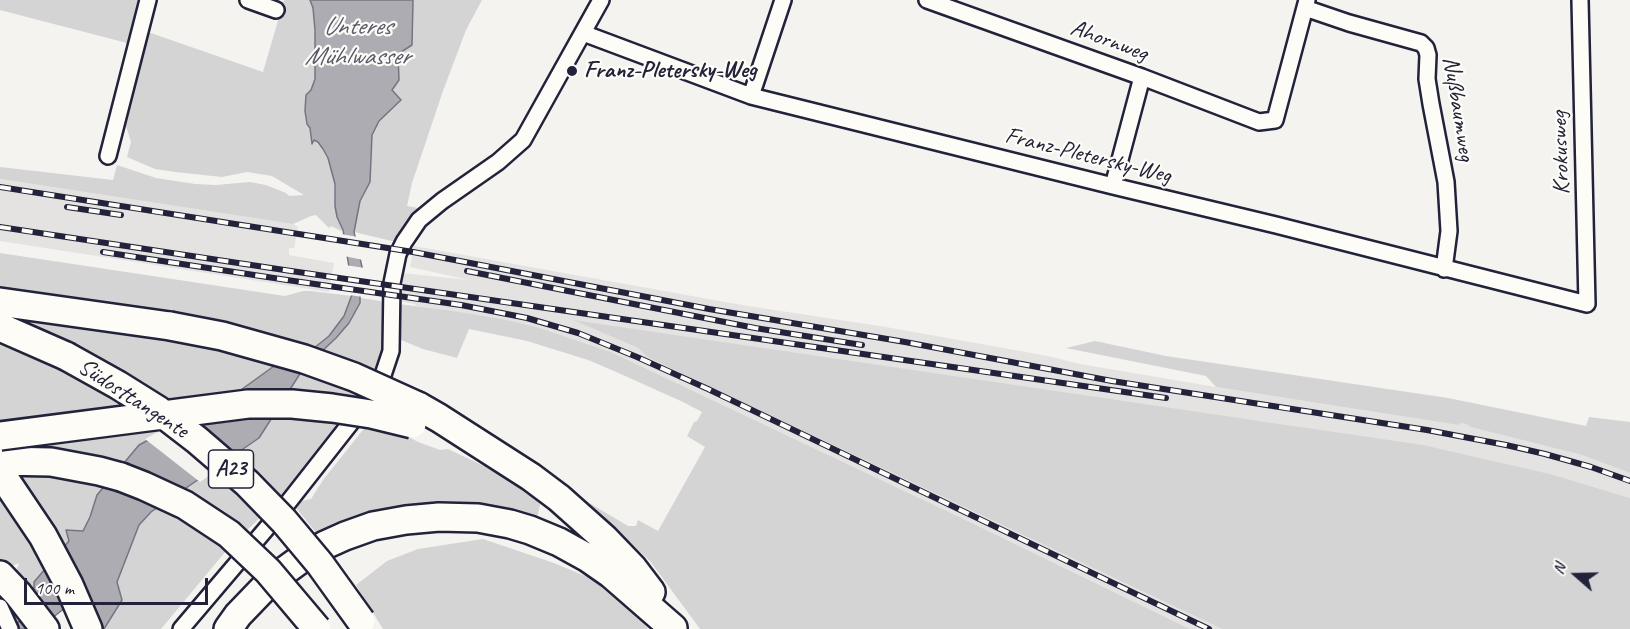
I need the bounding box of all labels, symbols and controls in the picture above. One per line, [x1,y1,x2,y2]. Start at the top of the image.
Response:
water label: Unteres Mühlwasser [304,11,410,72]
street label: Ahornweg [1067,14,1151,68]
street label: Nußbaumweg [1436,55,1480,163]
place label: Franz-Pletersky-Weg [584,57,757,85]
marker: Franz-Pletersky-Weg [565,64,579,78]
street label: Krokusweg [1545,111,1577,195]
street label: Franz-Pletersky-Weg [1002,121,1174,191]
street label: Südosttangente [72,353,194,445]
road number: A23 [208,450,254,488]
north arrow [1546,545,1606,605]
text: N [1548,561,1570,577]
scale bar [27,566,212,604]
text: 100 m [35,577,74,599]

